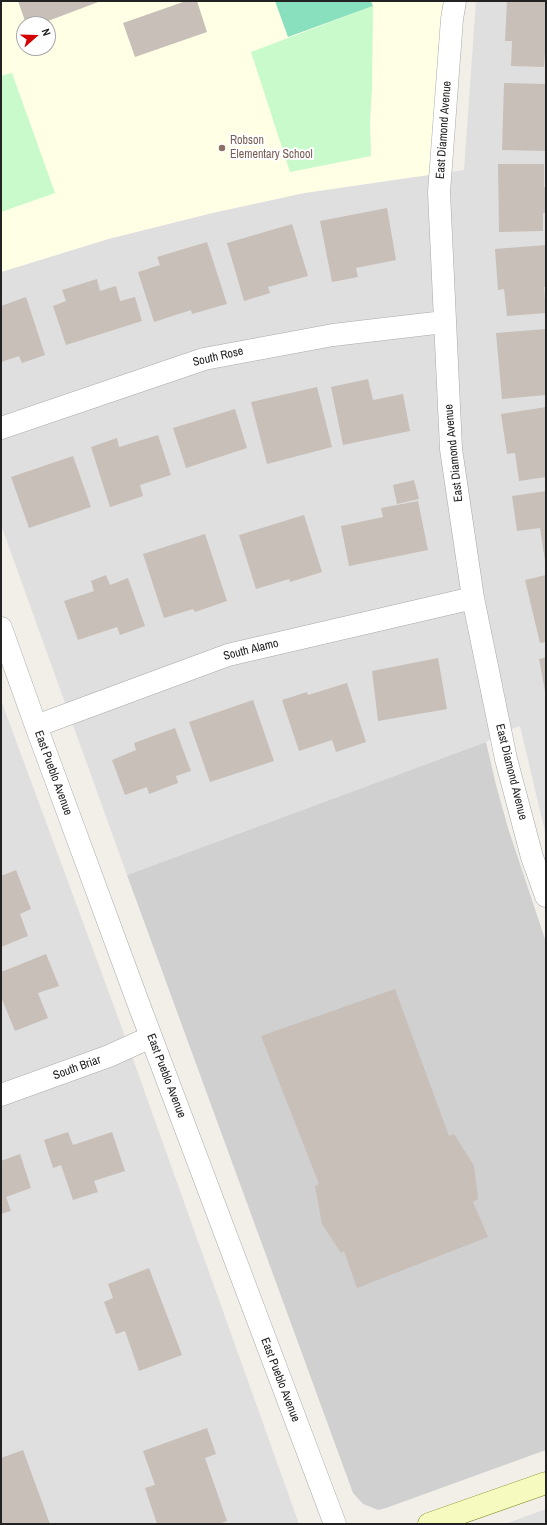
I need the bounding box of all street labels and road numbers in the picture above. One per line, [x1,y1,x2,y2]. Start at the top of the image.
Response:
street label: East Diamond Avenue [433,80,455,180]
street label: South Rose [191,344,245,370]
street label: East Diamond Avenue [442,403,466,503]
street label: South Alamo [222,636,280,664]
street label: East Diamond Avenue [492,723,530,821]
street label: East Pueblo Avenue [31,729,75,817]
street label: East Pueblo Avenue [143,1032,189,1120]
street label: South Briar [51,1053,103,1083]
street label: East Pueblo Avenue [257,1336,303,1424]

